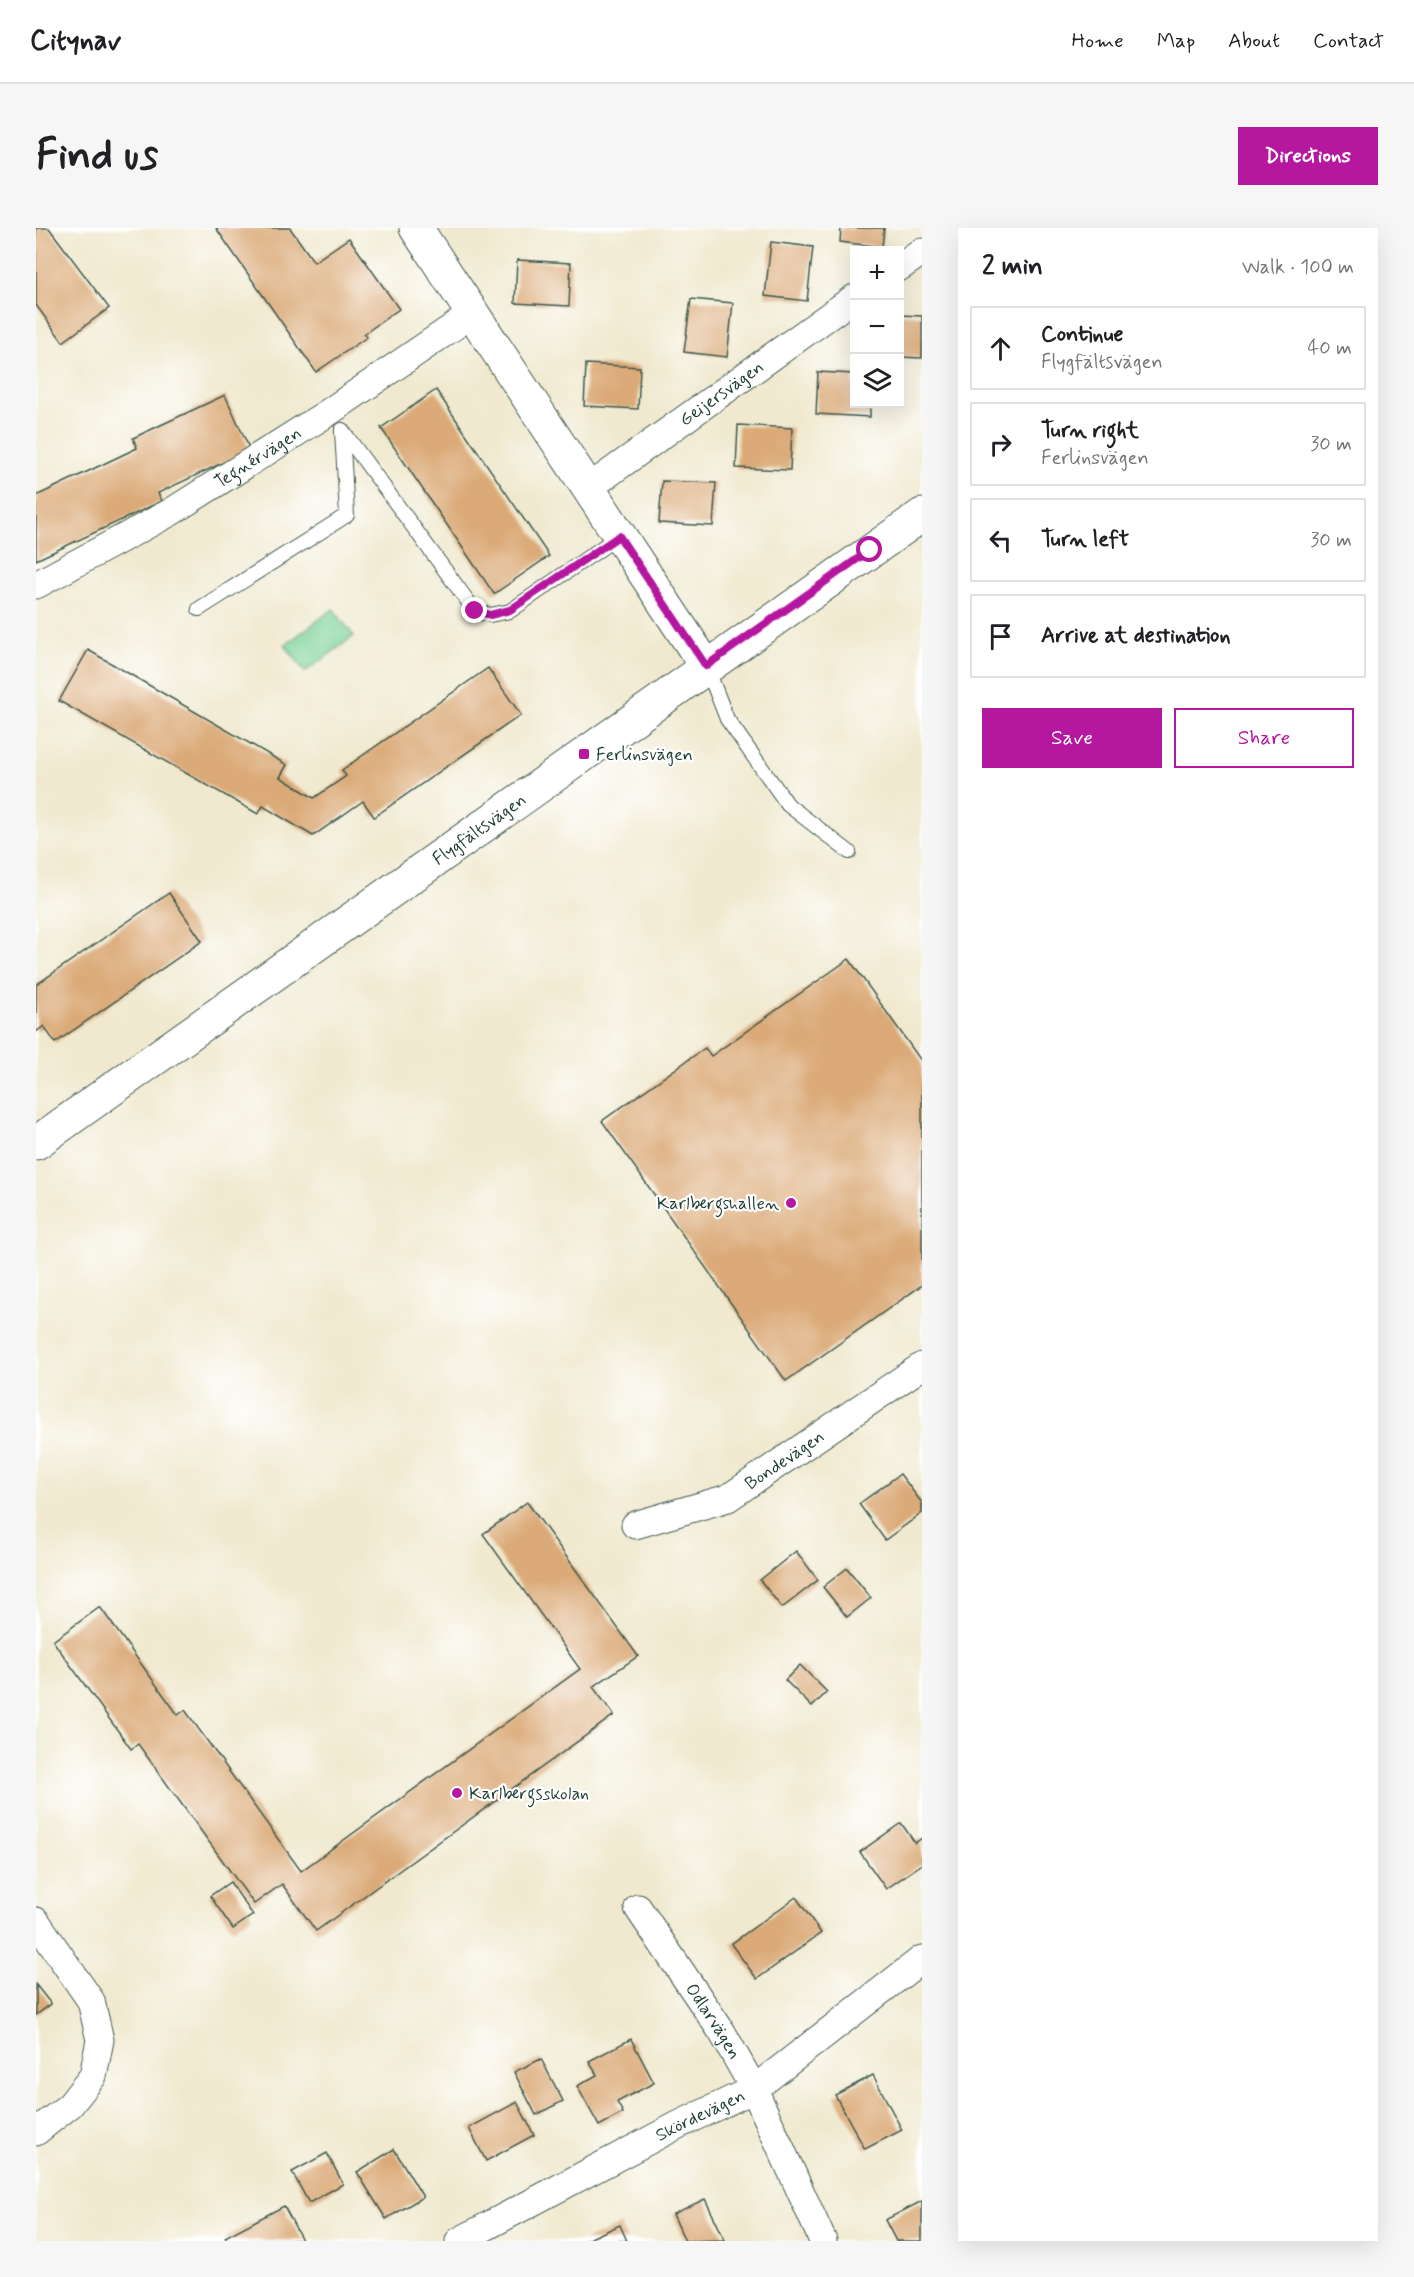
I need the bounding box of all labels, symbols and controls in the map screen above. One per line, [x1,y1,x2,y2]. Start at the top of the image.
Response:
text: Citynav [30,23,121,60]
text: Home [1072,27,1124,55]
text: Map [1157,27,1195,55]
text: About [1228,27,1280,55]
text: Contact [1313,27,1384,55]
button: Directions [1238,127,1378,185]
text: Find us [36,129,158,184]
map controls [850,246,904,408]
button: + [850,246,904,300]
text: 2 min [982,250,1043,284]
text: Walk · 100 m [1242,254,1354,281]
button: − [850,300,904,354]
text: Continue [1041,321,1123,349]
icon: ahead [984,332,1017,365]
text: 40 m [1308,335,1352,362]
text: Flygfältsvägen [1041,349,1163,376]
button: layers [850,354,904,408]
street label: Geijersvägen [675,355,769,432]
text: Turn right [1041,417,1139,445]
street label: Tegnérvägen [210,422,306,495]
icon: right [984,428,1017,461]
text: 30 m [1310,431,1352,458]
text: Ferlinsvägen [1041,445,1149,472]
icon: left [984,524,1017,557]
text: Turn left [1041,526,1129,554]
text: 30 m [1310,527,1352,554]
route start [856,536,882,562]
route end [461,597,487,623]
icon: arrive [984,620,1017,653]
text: Arrive at destination [1041,622,1231,650]
button: Save [982,708,1162,768]
button: Share [1174,708,1354,768]
place label: Ferlinsvägen [596,743,693,767]
marker: Ferlinsvägen [577,747,591,761]
street label: Flygfältsvägen [428,788,531,871]
place label: Karlbergshallen [657,1192,779,1218]
marker: Karlbergshallen [784,1196,798,1210]
street label: Bondevägen [740,1425,829,1496]
place label: Karlbergsskolan [469,1782,589,1808]
marker: Karlbergsskolan [450,1786,464,1800]
street label: Odlarvägen [679,1979,746,2064]
street label: Skördevägen [652,2084,749,2148]

